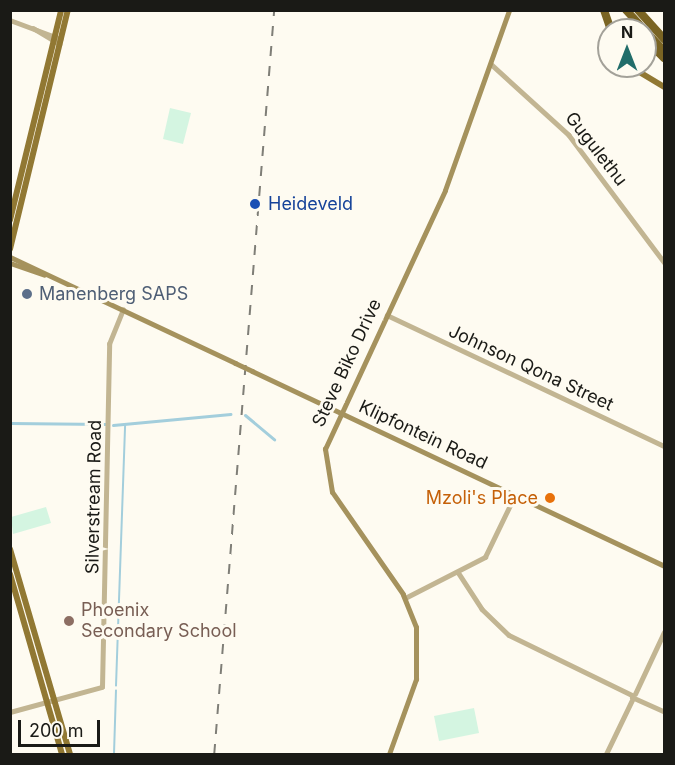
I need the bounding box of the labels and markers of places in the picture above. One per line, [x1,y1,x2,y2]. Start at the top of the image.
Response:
place label: Heideveld [268,193,353,215]
marker: Heideveld [246,195,264,213]
place label: Manenberg SAPS [39,283,188,305]
marker: Manenberg SAPS [20,287,34,301]
place label: Mzoli's Place [426,487,538,509]
marker: Mzoli's Place [543,491,557,505]
place label: Phoenix Secondary School [81,600,237,642]
marker: Phoenix Secondary School [62,614,76,628]

